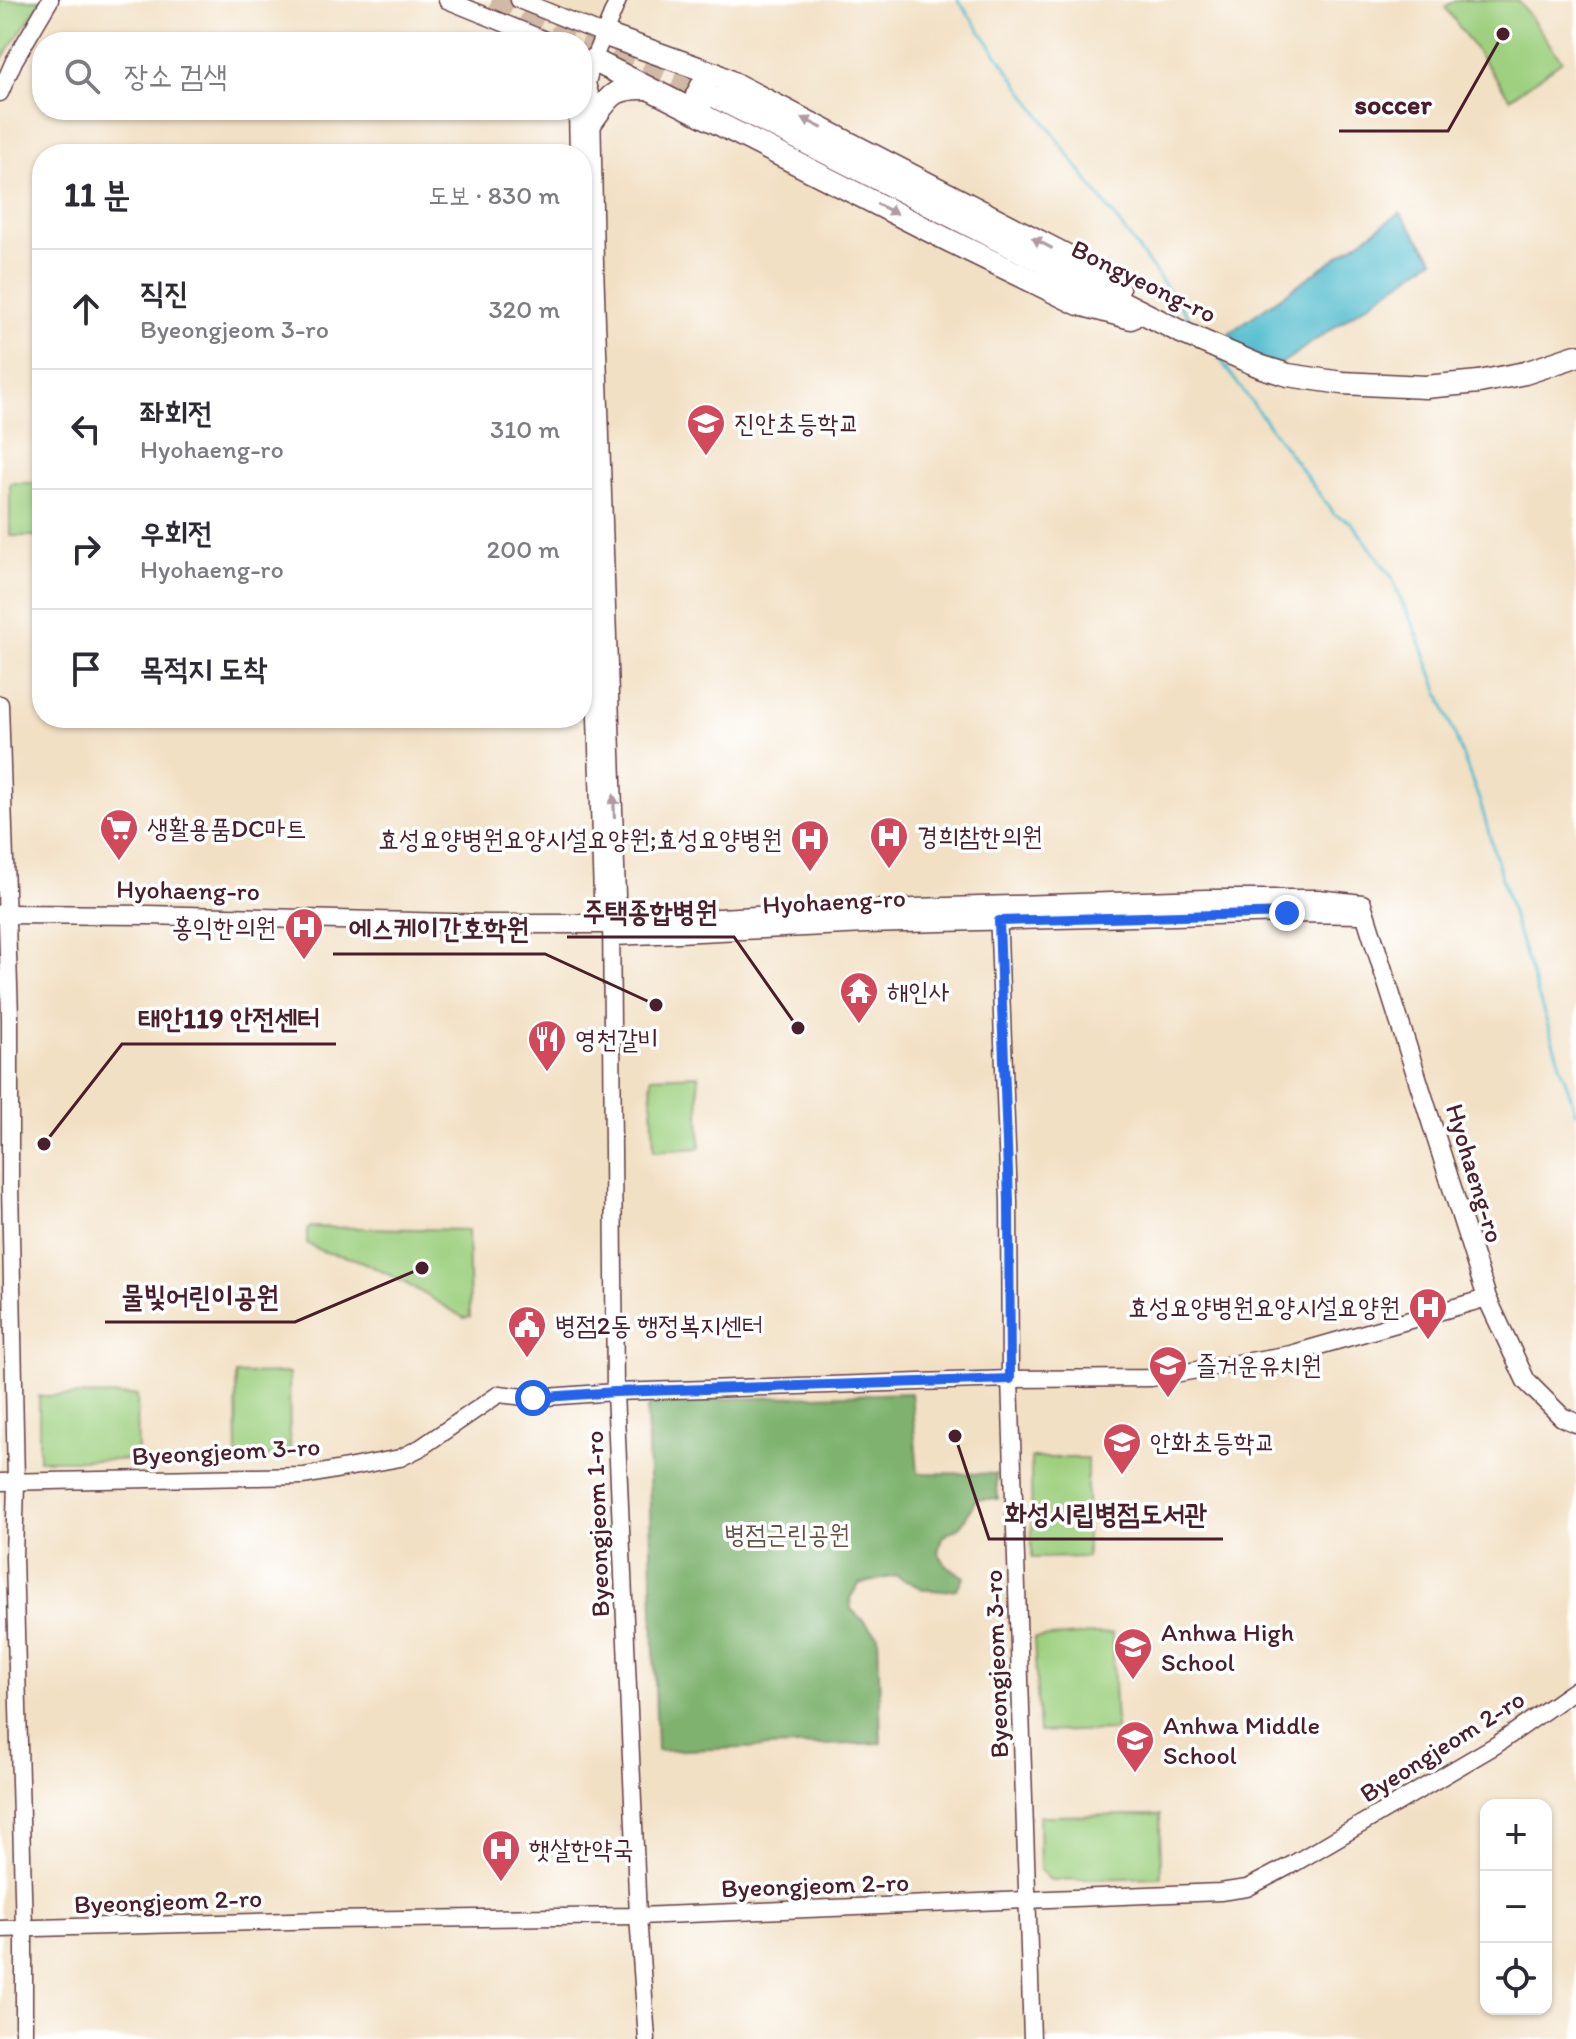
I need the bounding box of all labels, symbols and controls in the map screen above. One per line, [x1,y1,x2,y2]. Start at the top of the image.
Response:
search box [32,32,592,120]
icon: search [60,54,104,98]
text: 장소 검색 [124,57,227,94]
callout: soccer [1339,79,1448,131]
text: soccer [1354,87,1432,121]
one-way arrow [800,116,823,130]
text: 11 분 [64,174,131,215]
text: 도보 · 830 m [428,179,560,211]
one-way arrow [876,203,899,216]
street label: Bongyeong-ro [1066,232,1222,330]
one-way arrow [1031,236,1054,249]
text: 직진 [140,274,188,311]
icon: ahead [64,287,108,331]
text: 320 m [488,293,560,325]
text: Byeongjeom 3-ro [140,313,329,345]
text: 좌회전 [140,394,212,431]
school or university icon: 진안초등학교 [685,402,727,457]
icon: left [64,407,108,451]
place label: 진안초등학교 [734,407,860,439]
text: 310 m [490,413,560,445]
text: Hyohaeng-ro [140,433,284,465]
text: 우회전 [140,514,212,551]
icon: right [64,527,108,571]
text: 200 m [487,533,560,565]
text: Hyohaeng-ro [140,553,284,585]
icon: arrive [64,647,108,691]
text: 목적지 도착 [140,650,267,687]
one-way arrow [607,793,620,818]
supermarket icon: 생활용품DC마트 [98,807,140,862]
place label: 생활용품DC마트 [147,812,306,844]
hospital icon: 경희참한의원 [868,815,910,870]
hospital icon: 효성요양병원요양시설요양원;효성요양병원 [789,818,831,873]
place label: 경희참한의원 [917,820,1043,852]
place label: 효성요양병원요양시설요양원;효성요양병원 [378,823,782,855]
street label: Hyohaeng-ro [116,873,260,907]
street label: Hyohaeng-ro [761,881,907,921]
callout: 주택종합병원 [567,885,734,937]
text: 주택종합병원 [582,894,718,928]
route end [1269,895,1305,931]
callout: 에스케이간호학원 [333,902,545,954]
hospital icon: 홍익한의원 [283,906,325,961]
place label: 홍익한의원 [171,911,276,943]
text: 에스케이간호학원 [349,911,529,945]
temple icon: 해인사 [838,970,880,1025]
place label: 해인사 [887,975,950,1007]
callout: 태안119 안전센터 [122,992,336,1044]
text: 태안119 안전센터 [138,1001,320,1035]
restaurant icon: 영천갈비 [526,1018,568,1073]
place label: 영천갈비 [575,1023,659,1055]
street label: Hyohaeng-ro [1439,1100,1511,1246]
callout: 물빛어린이공원 [105,1270,295,1322]
text: 물빛어린이공원 [121,1279,279,1313]
hospital icon: 효성요양병원요양시설요양원 [1407,1286,1449,1341]
place label: 효성요양병원요양시설요양원 [1128,1291,1400,1323]
public building icon: 병점2동 행정복지센터 [506,1304,548,1359]
place label: 병점2동 행정복지센터 [555,1309,763,1341]
school or university icon: 즐거운유치원 [1147,1344,1189,1399]
place label: 즐거운유치원 [1196,1349,1322,1381]
route start [515,1380,551,1416]
school or university icon: 안화초등학교 [1101,1421,1143,1476]
place label: 안화초등학교 [1150,1426,1276,1458]
street label: Byeongjeom 3-ro [131,1430,321,1472]
street label: Byeongjeom 1-ro [578,1430,616,1618]
callout: 화성시립병점도서관 [989,1487,1223,1539]
text: 화성시립병점도서관 [1005,1496,1208,1530]
park label: 병점근린공원 [724,1518,850,1550]
street label: Byeongjeom 3-ro [977,1569,1015,1759]
place label: Anhwa High School [1161,1616,1294,1678]
school or university icon: Anhwa High School [1112,1626,1154,1681]
street label: Byeongjeom 2-ro [1354,1683,1530,1809]
place label: Anhwa Middle School [1163,1709,1320,1771]
school or university icon: Anhwa Middle School [1114,1719,1156,1774]
map controls [1480,1799,1552,2015]
button: + [1480,1799,1552,1871]
hospital icon: 햇살한약국 [480,1828,522,1883]
place label: 햇살한약국 [529,1833,634,1865]
street label: Byeongjeom 2-ro [720,1866,910,1904]
button: − [1480,1871,1552,1943]
street label: Byeongjeom 2-ro [73,1882,263,1920]
button: locate [1480,1943,1552,2015]

